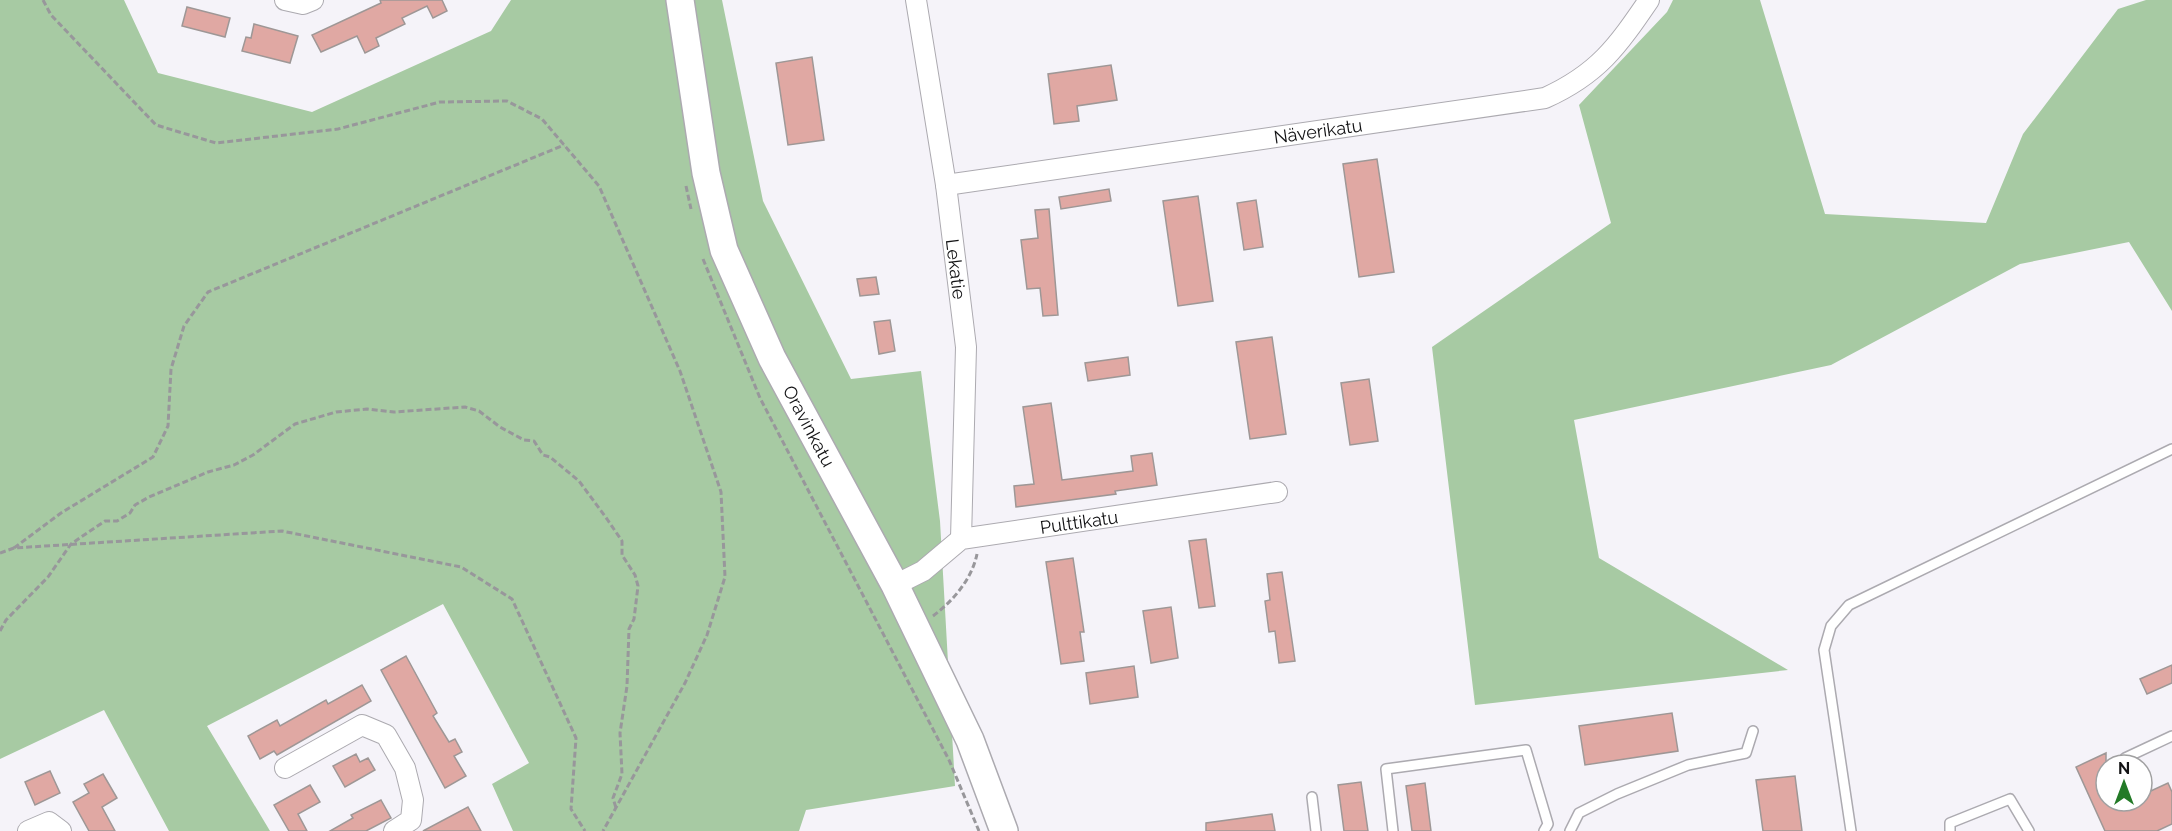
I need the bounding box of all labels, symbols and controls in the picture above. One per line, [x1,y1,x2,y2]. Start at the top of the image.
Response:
street label: Näverikatu [1272,114,1364,148]
street label: Lekatie [942,238,970,301]
street label: Oravinkatu [779,382,839,470]
street label: Pulttikatu [1039,506,1119,538]
north arrow [2094,753,2154,813]
text: N [2118,759,2130,778]

